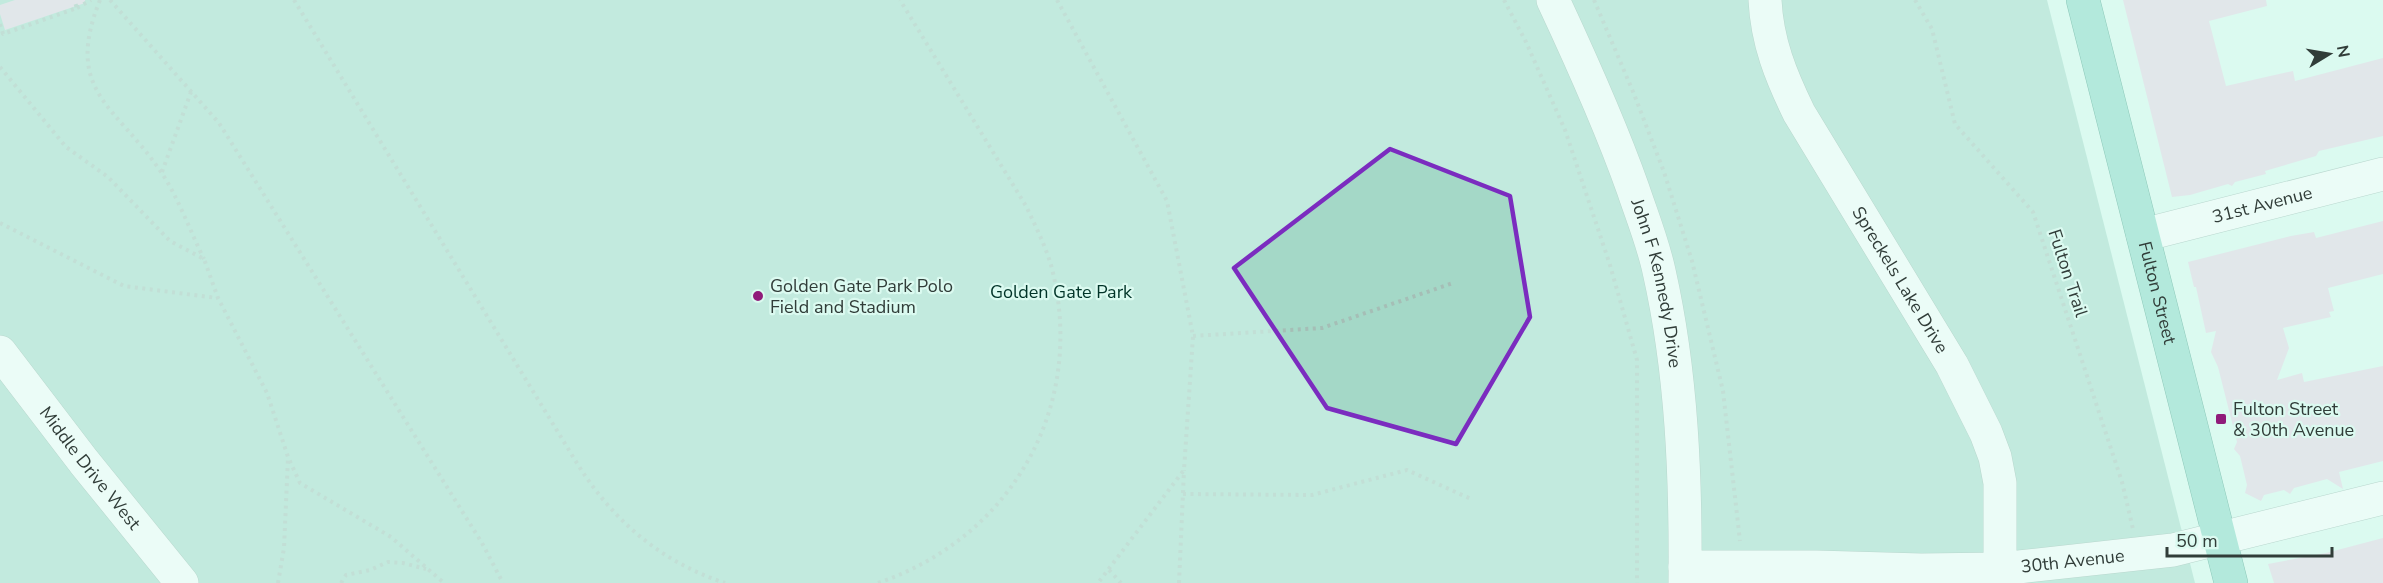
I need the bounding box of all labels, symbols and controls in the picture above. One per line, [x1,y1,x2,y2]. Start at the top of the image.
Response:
north arrow [2299,24,2359,84]
text: N [2331,43,2355,59]
street label: 31st Avenue [2210,180,2315,229]
street label: John F Kennedy Drive [1625,194,1687,369]
street label: Spreckels Lake Drive [1846,202,1954,358]
street label: Fulton Trail [2043,226,2094,321]
street label: Fulton Street [2133,239,2182,347]
place label: Golden Gate Park Polo Field and Stadium [770,274,953,319]
park label: Golden Gate Park [990,280,1133,304]
marker: Golden Gate Park Polo Field and Stadium [751,289,765,303]
place label: Fulton Street & 30th Avenue [2233,397,2354,442]
street label: Middle Drive West [34,402,147,535]
marker: Fulton Street & 30th Avenue [2214,412,2228,426]
scale bar [2167,520,2332,558]
text: 50 m [2176,529,2218,553]
street label: 30th Avenue [2019,543,2126,579]

